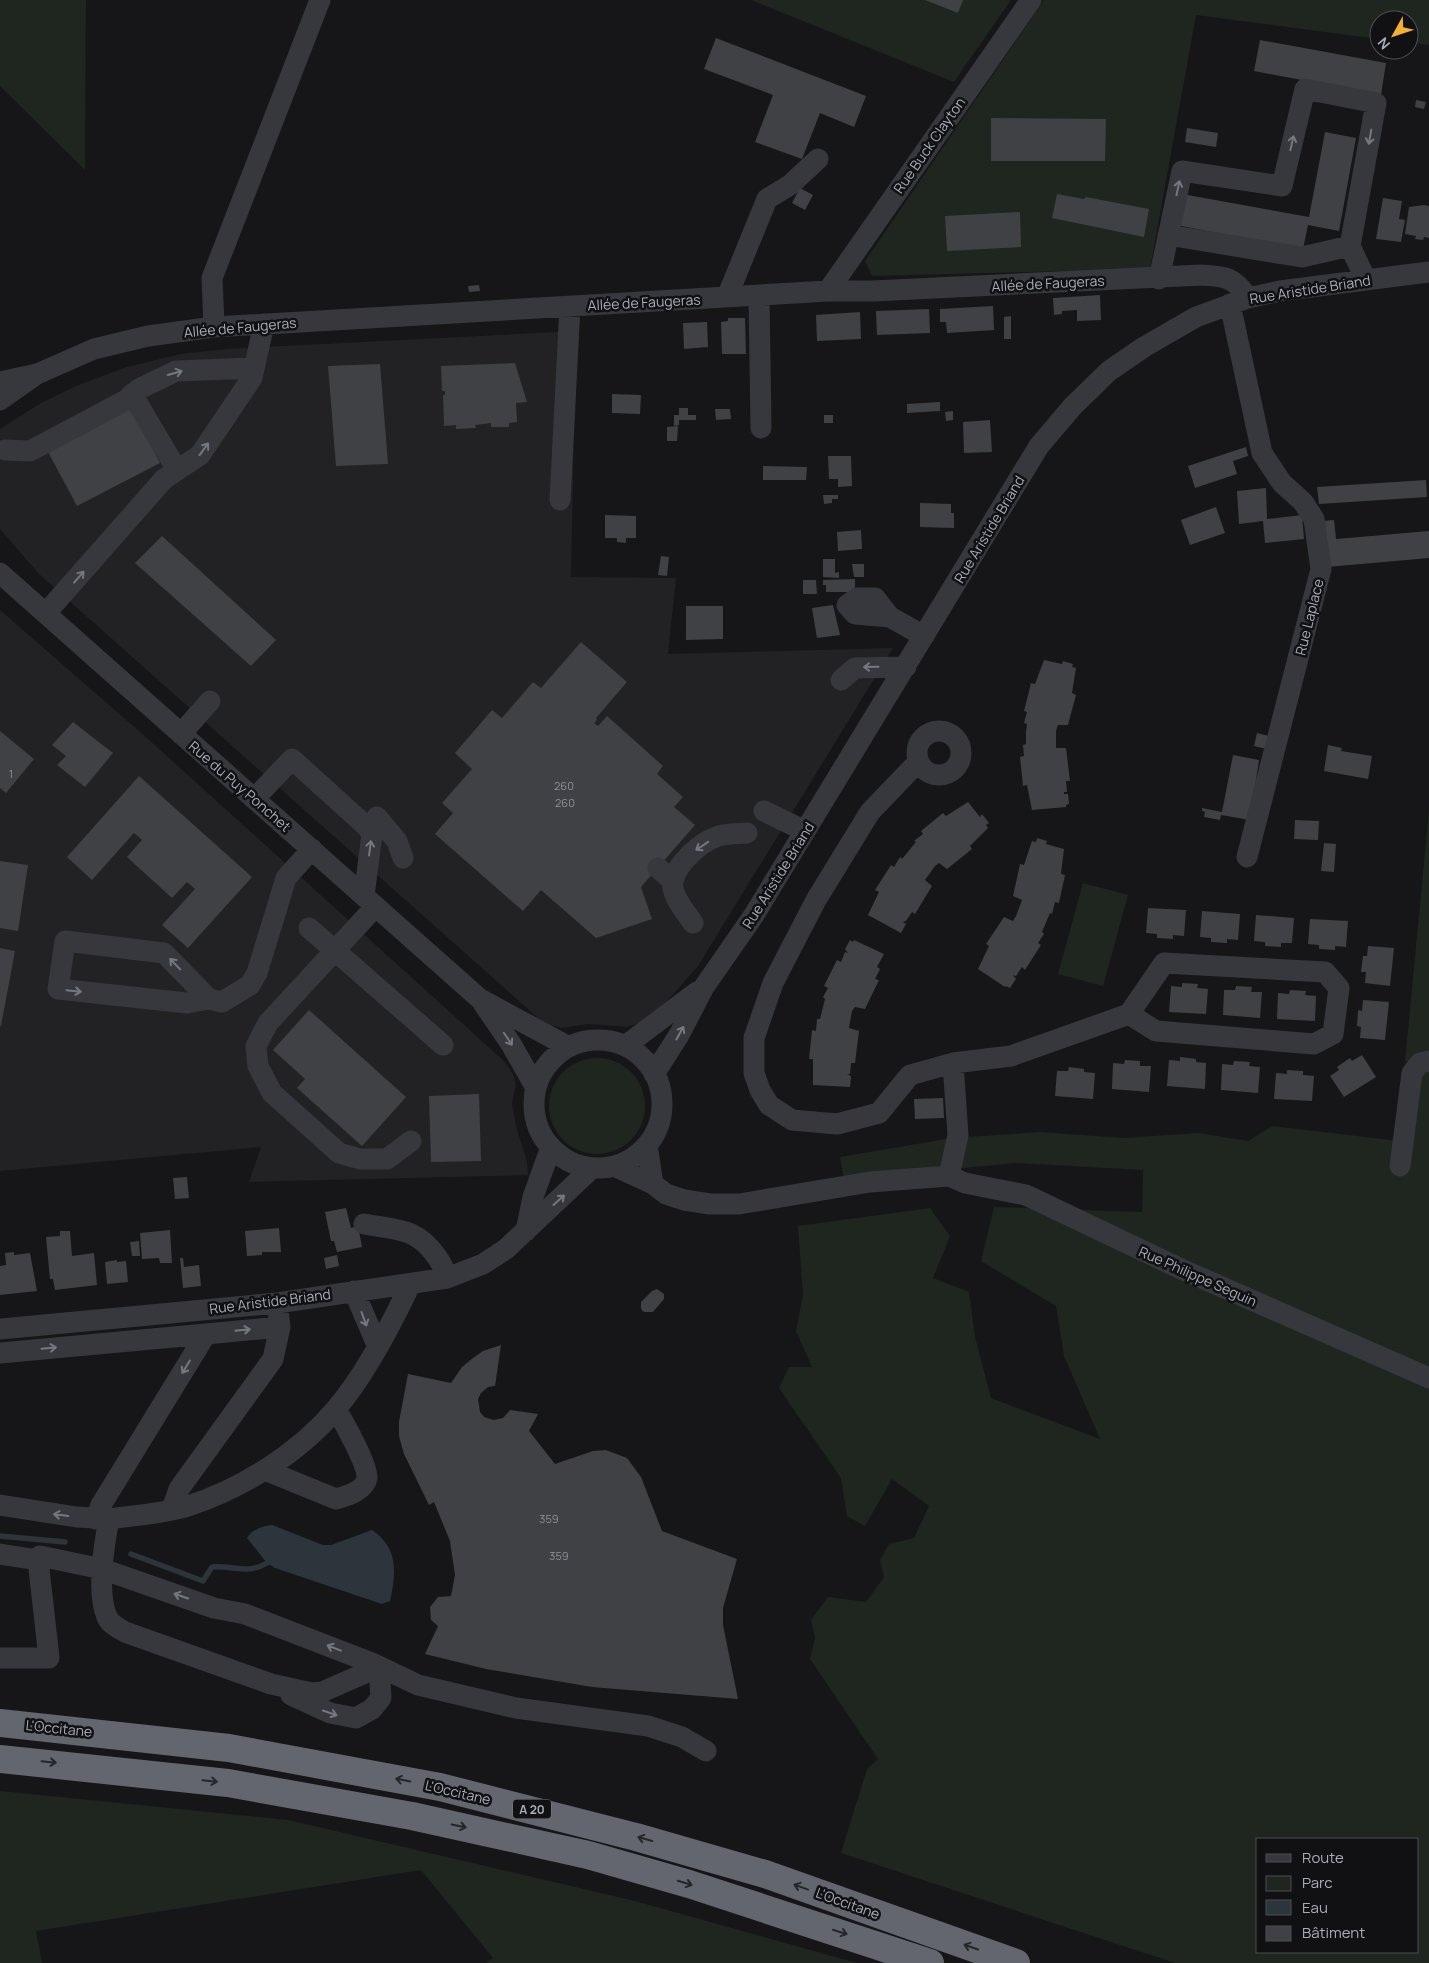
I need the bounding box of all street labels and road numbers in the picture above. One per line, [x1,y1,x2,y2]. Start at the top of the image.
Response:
street label: Rue Buck Clayton [889,93,969,197]
street label: Rue Aristide Briand [1248,270,1372,308]
street label: Allée de Faugeras [991,271,1105,295]
street label: Allée de Faugeras [587,290,701,314]
street label: Allée de Faugeras [183,313,297,341]
street label: Rue Aristide Briand [949,472,1029,586]
street label: Rue Laplace [1290,577,1328,657]
street label: Rue du Puy Ponchet [185,736,295,836]
street label: Rue Aristide Briand [738,818,818,932]
street label: Rue Philippe Seguin [1136,1241,1260,1311]
street label: Rue Aristide Briand [208,1284,332,1318]
street label: L'Occitane [25,1715,93,1741]
street label: L'Occitane [423,1775,493,1809]
road number: A 20 [513,1800,551,1818]
street label: L'Occitane [813,1883,883,1923]

